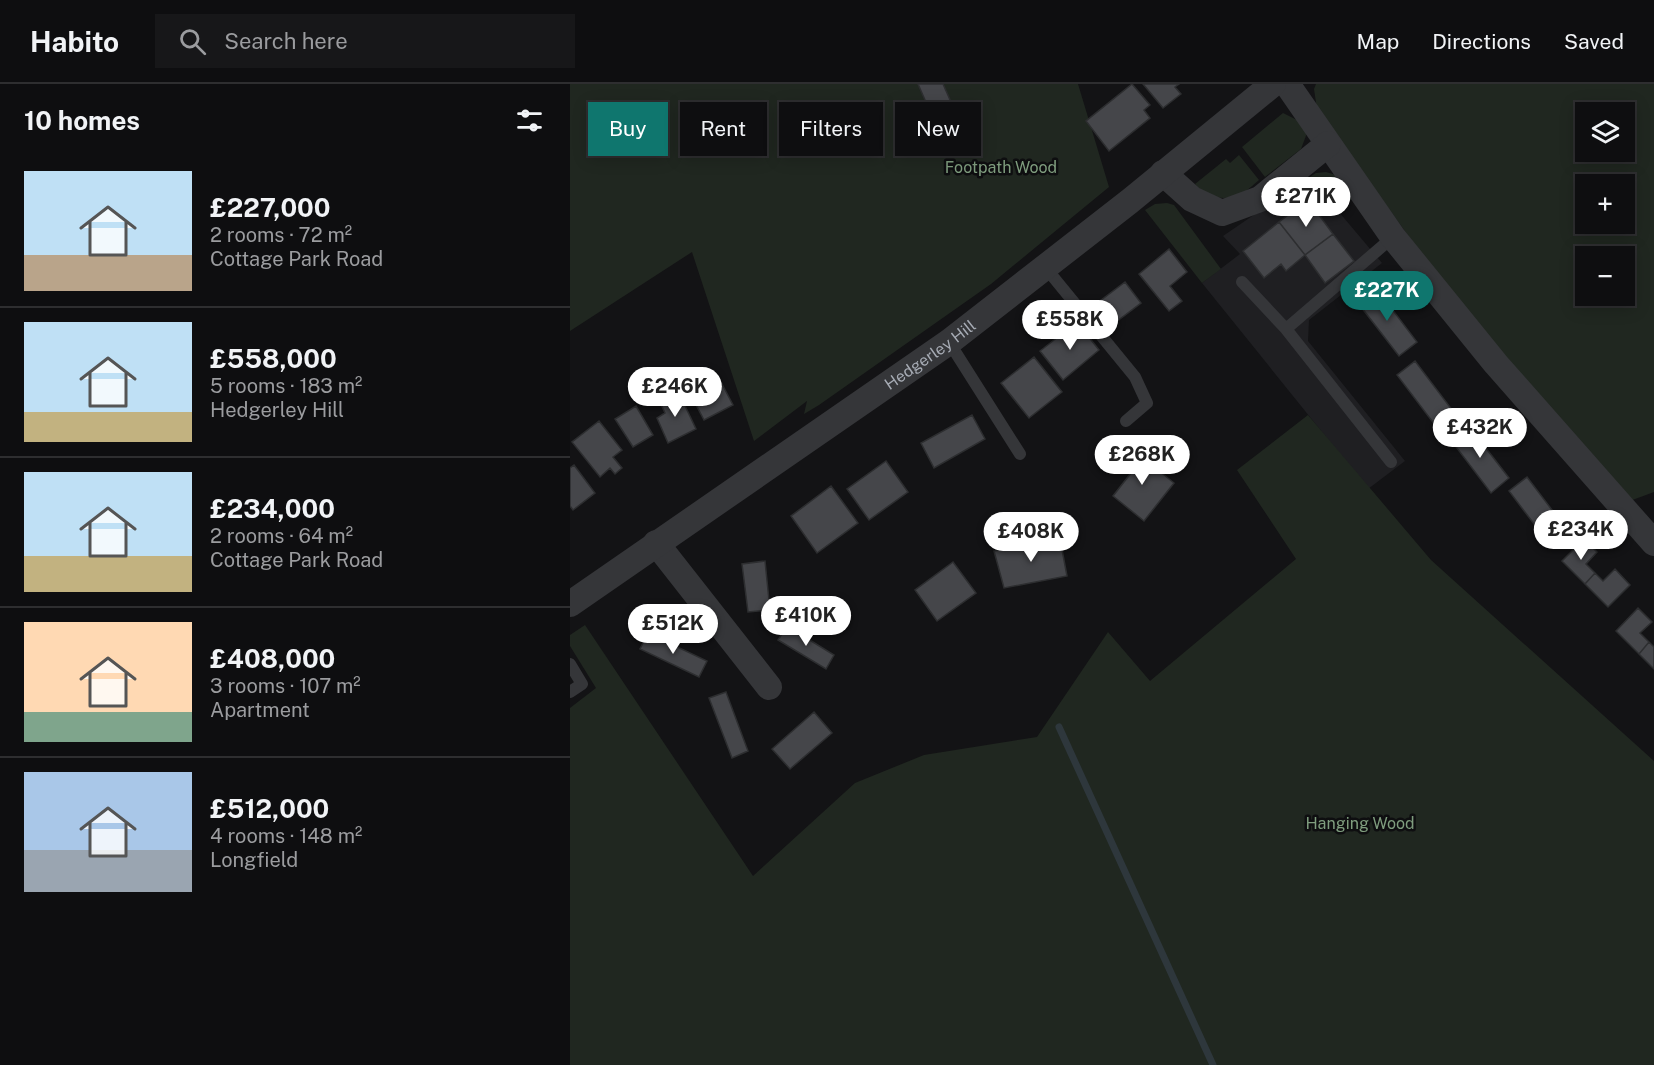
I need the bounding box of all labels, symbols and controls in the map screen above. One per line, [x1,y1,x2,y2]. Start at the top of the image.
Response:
search box [155,14,575,68]
text: Habito [30,25,119,58]
icon: search [176,25,209,58]
text: Search here [224,28,348,54]
text: Map [1357,29,1399,54]
text: Directions [1432,29,1531,54]
text: Saved [1564,29,1624,54]
chip: Buy [588,102,668,156]
chip: Rent [680,102,767,156]
chip: Filters [779,102,883,156]
chip: New [895,102,981,156]
map controls [1575,102,1635,306]
button: layers [1575,102,1635,162]
icon: filters [513,104,546,137]
text: 10 homes [24,105,140,136]
park label: Footpath Wood [945,158,1057,177]
button: + [1575,174,1635,234]
pin: £271K [1264,177,1348,228]
text: £271K [1275,184,1337,208]
text: £227,000 [210,192,331,223]
icon: home [72,195,144,267]
text: 2 rooms · 72 m² [210,223,352,247]
button: − [1575,246,1635,306]
text: Cottage Park Road [210,247,383,271]
pin: £227K [1345,271,1429,322]
text: £227K [1354,278,1420,302]
pin: £558K [1028,300,1112,351]
text: £558K [1036,307,1104,331]
street label: Hedgerley Hill [881,316,980,394]
text: £558,000 [210,343,337,374]
icon: home [72,346,144,418]
pin: £246K [633,367,717,418]
text: 5 rooms · 183 m² [210,374,362,398]
text: £246K [642,374,708,398]
text: Hedgerley Hill [210,398,344,422]
pin: £432K [1438,408,1522,459]
text: £432K [1447,415,1513,439]
pin: £268K [1100,435,1184,486]
text: £268K [1109,442,1175,466]
text: £234,000 [210,493,335,524]
icon: home [72,496,144,568]
pin: £234K [1539,510,1623,561]
pin: £408K [989,512,1073,563]
text: £234K [1548,517,1614,541]
text: £408K [998,519,1064,543]
text: 2 rooms · 64 m² [210,524,353,548]
text: Cottage Park Road [210,548,383,572]
pin: £410K [764,596,848,647]
text: £410K [775,603,837,627]
pin: £512K [631,604,715,655]
text: £512K [642,611,704,635]
text: £408,000 [210,643,335,674]
icon: home [72,646,144,718]
text: 3 rooms · 107 m² [210,674,361,698]
text: Apartment [210,698,310,722]
text: £512,000 [210,793,329,824]
icon: home [72,796,144,868]
park label: Hanging Wood [1305,814,1415,833]
text: 4 rooms · 148 m² [210,824,362,848]
text: Longfield [210,848,298,872]

